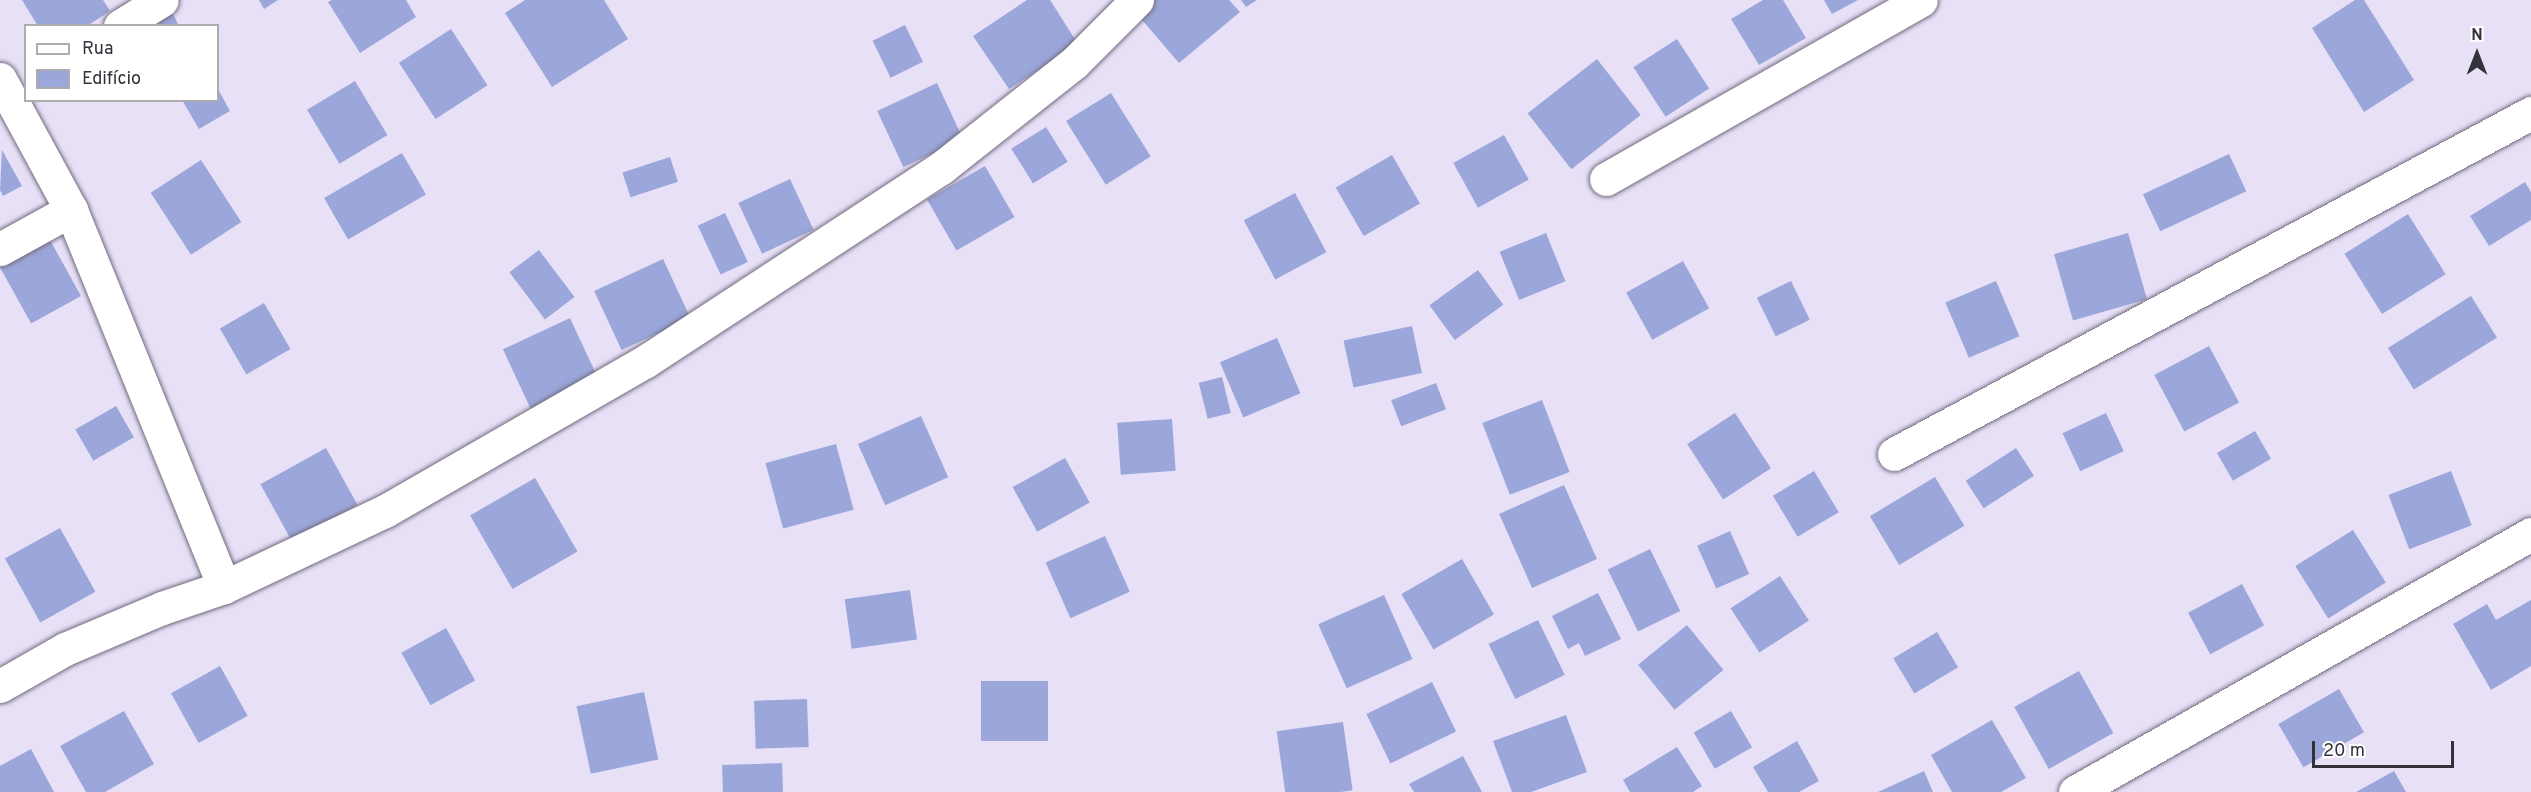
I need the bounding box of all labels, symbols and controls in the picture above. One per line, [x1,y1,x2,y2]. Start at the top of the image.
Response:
legend [24,24,219,102]
north arrow [2447,24,2507,84]
text: N [2471,26,2483,46]
text: Rua [82,38,113,61]
text: Edifício [82,68,141,91]
scale bar [2315,729,2458,767]
text: 20 m [2323,740,2365,763]

